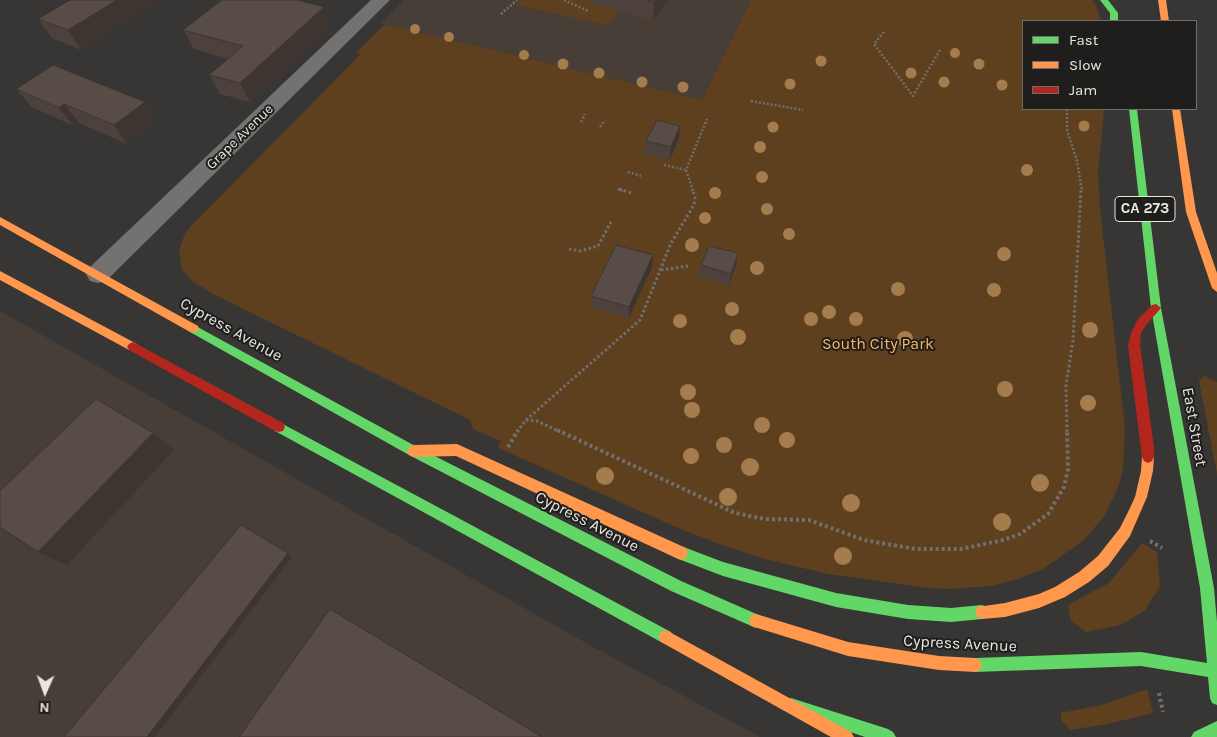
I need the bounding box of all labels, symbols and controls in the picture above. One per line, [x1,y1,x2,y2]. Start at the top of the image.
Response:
legend [1022,20,1197,110]
text: Fast [1069,31,1098,49]
text: Slow [1069,56,1101,74]
text: Jam [1069,81,1097,99]
street label: Grape Avenue [203,101,277,173]
road number: CA 273 [1115,196,1175,222]
street label: Cypress Avenue [177,294,285,366]
park label: South City Park [822,334,934,354]
street label: East Street [1178,386,1210,468]
street label: Cypress Avenue [532,488,642,556]
street label: Cypress Avenue [903,631,1017,657]
north arrow [20,667,70,717]
text: N [39,699,50,716]

